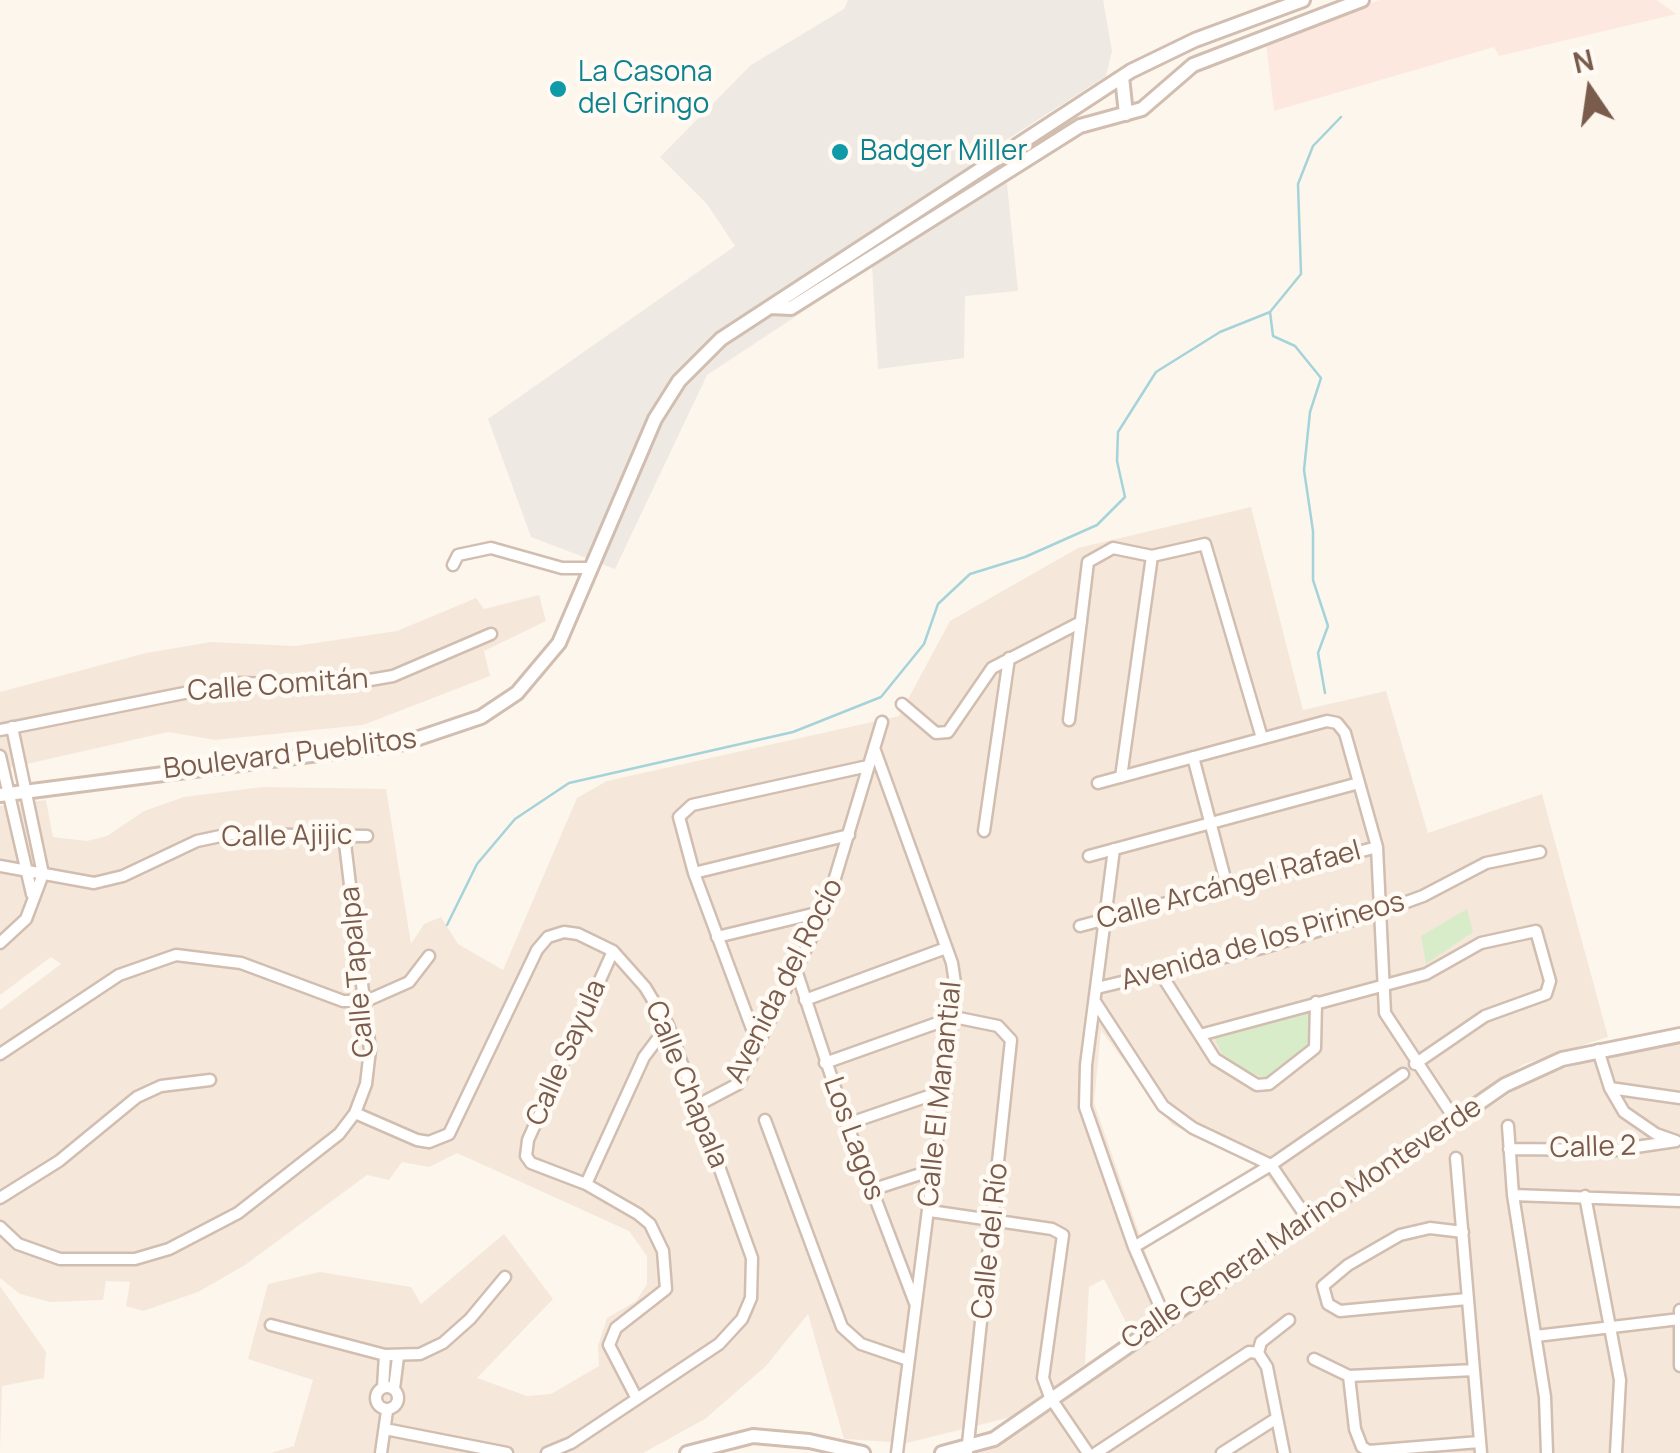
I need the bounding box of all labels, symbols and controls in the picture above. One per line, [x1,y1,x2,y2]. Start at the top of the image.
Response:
north arrow [1540,40,1640,140]
text: N [1569,40,1597,82]
place label: La Casona del Gringo [578,56,712,122]
marker: La Casona del Gringo [547,78,569,100]
place label: Badger Miller [860,135,1028,169]
marker: Badger Miller [829,141,851,163]
street label: Calle Comitán [187,663,369,709]
street label: Boulevard Pueblitos [161,723,419,787]
street label: Calle Ajijic [221,819,353,855]
street label: Calle Arcángel Rafael [1093,835,1365,937]
street label: Avenida del Rocío [719,873,851,1089]
street label: Calle Tapalpa [334,885,382,1059]
street label: Avenida de los Pirineos [1118,885,1408,999]
street label: Calle Sayula [520,975,614,1131]
street label: Calle El Manantial [912,980,970,1208]
street label: Calle Chapala [637,997,735,1173]
street label: Los Lagos [815,1073,891,1205]
street label: Calle General Marino Monteverde [1116,1091,1488,1357]
street label: Calle 2 [1549,1130,1637,1166]
street label: Calle del Río [966,1161,1016,1321]

